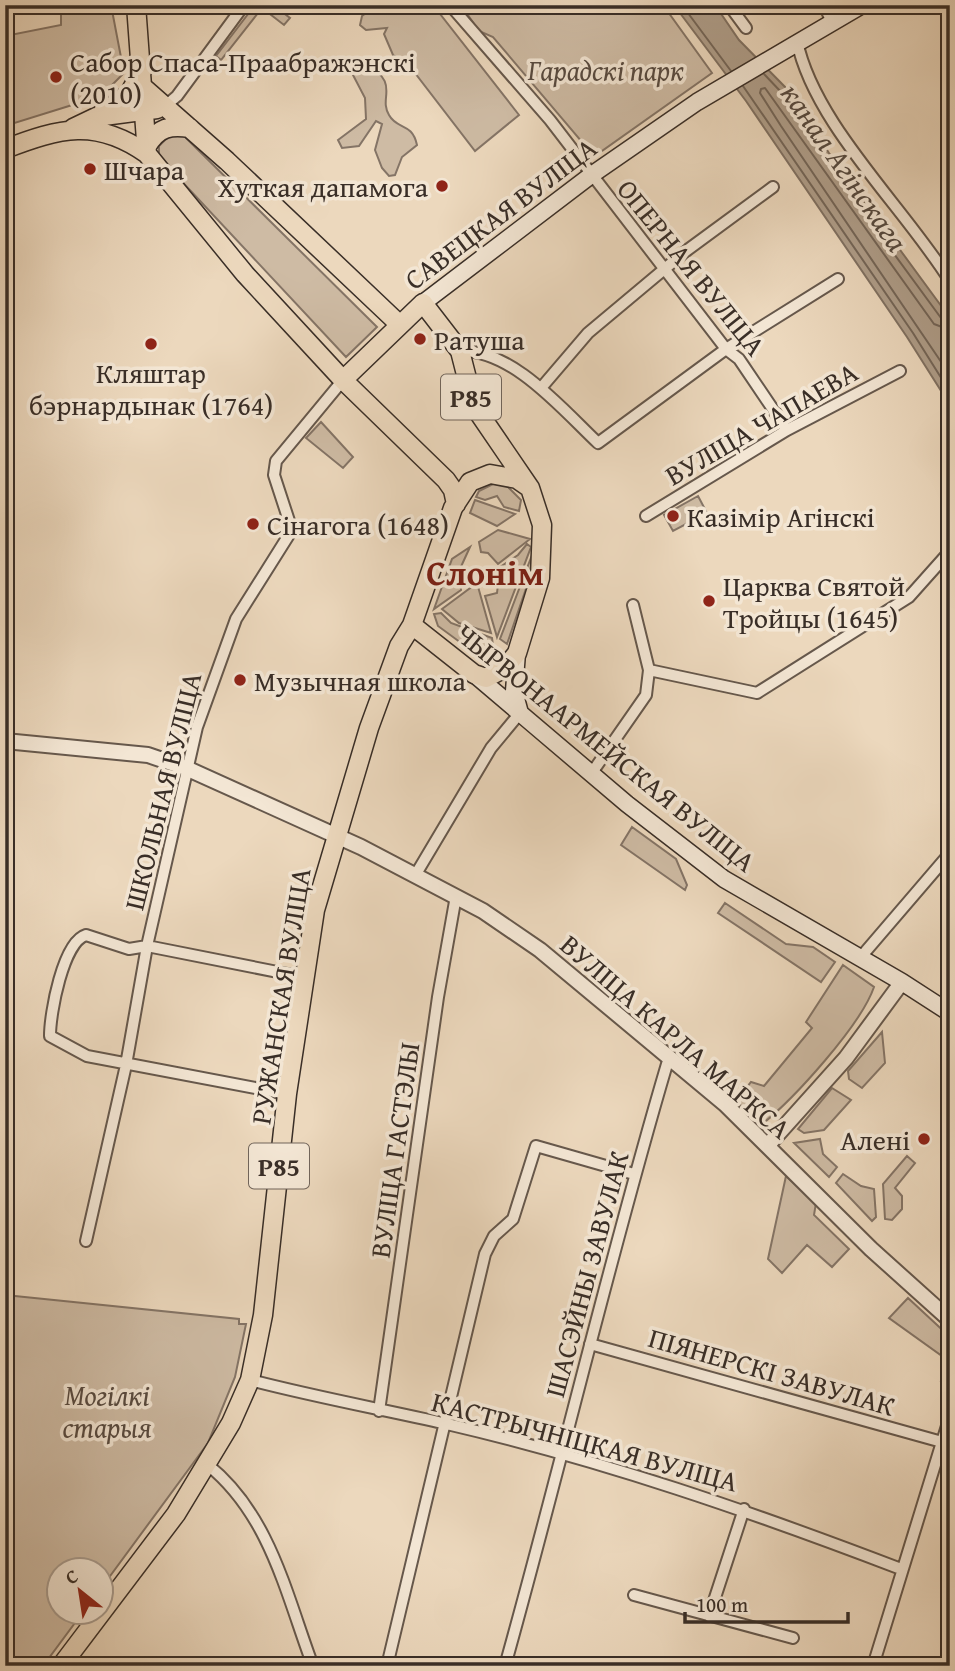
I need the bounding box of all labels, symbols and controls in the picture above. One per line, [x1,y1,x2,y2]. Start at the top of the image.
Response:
place label: Сабор Спаса-Праабражэнскі (2010) [70,41,416,114]
park label: Гарадскі парк [527,49,684,90]
marker: Сабор Спаса-Праабражэнскі (2010) [48,69,64,85]
water label: канал Агінскага [771,74,919,260]
street label: САВЕЦКАЯ ВУЛІЦА [395,127,605,299]
place label: Шчара [104,149,185,190]
marker: Шчара [82,161,98,177]
place label: Хуткая дапамога [217,166,429,207]
street label: ОПЕРНАЯ ВУЛІЦА [608,170,776,364]
marker: Хуткая дапамога [434,178,450,194]
place label: Ратуша [434,319,525,360]
marker: Ратуша [412,331,428,347]
marker: Кляштар бэрнардынак (1764) [143,336,159,352]
street label: ВУЛІЦА ЧАПАЕВА [657,351,865,495]
place label: Кляштар бэрнардынак (1764) [29,352,273,425]
road number: Р85 [441,374,501,420]
place label: Казімір Агінскі [687,496,875,537]
place label: Сінагога (1648) [267,504,449,545]
marker: Казімір Агінскі [665,508,681,524]
marker: Сінагога (1648) [245,516,261,532]
district label: Слонім [426,547,544,598]
place label: Царква Святой Тройцы (1645) [723,565,905,638]
marker: Царква Святой Тройцы (1645) [701,593,717,609]
street label: ЧЫРВОНААРМЕЙСКАЯ ВУЛІЦА [447,613,765,881]
place label: Музычная школа [254,660,466,701]
street label: ШКОЛЬНАЯ ВУЛІЦА [113,668,211,914]
marker: Музычная школа [232,672,248,688]
street label: РУЖАНСКАЯ ВУЛІЦА [240,865,321,1127]
street label: ВУЛІЦА КАРЛА МАРКСА [552,924,800,1148]
street label: ВУЛІЦА ГАСТЭЛЫ [359,1039,429,1261]
place label: Алені [840,1119,910,1160]
marker: Алені [916,1131,932,1147]
road number: Р85 [249,1144,309,1189]
street label: ШАСЭЙНЫ ЗАВУЛАК [533,1146,639,1402]
street label: ПІЯНЕРСКІ ЗАВУЛАК [644,1316,900,1426]
park label: Могілкі старыя [62,1374,152,1447]
street label: КАСТРЫЧНІЦКАЯ ВУЛІЦА [427,1380,743,1502]
north arrow [46,1556,116,1626]
text: С [60,1561,83,1591]
scale bar [685,1580,848,1624]
text: 100 m [696,1589,748,1620]

